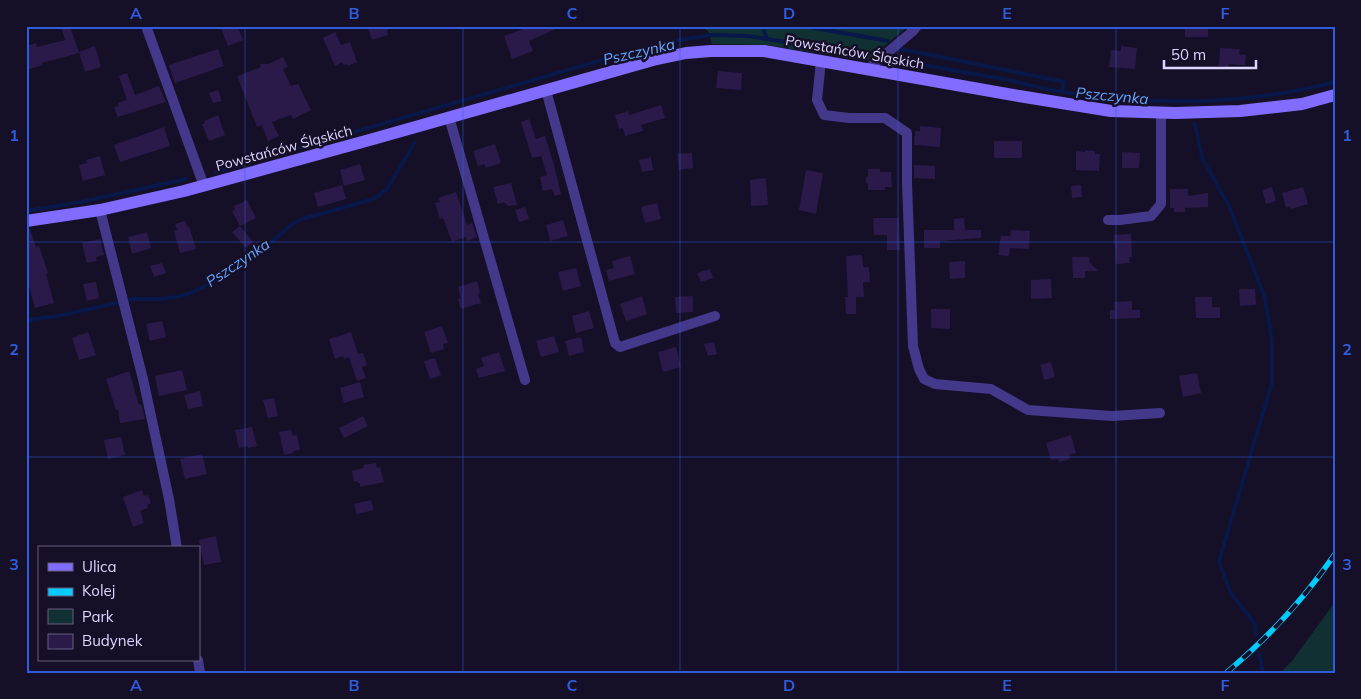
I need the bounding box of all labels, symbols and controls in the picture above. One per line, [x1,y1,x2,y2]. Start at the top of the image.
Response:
text: A [130,3,142,23]
text: B [348,3,360,23]
text: C [567,3,578,23]
text: D [783,3,795,23]
text: E [1002,3,1012,23]
text: F [1220,3,1230,23]
street label: Powstańców Śląskich [784,31,926,73]
water label: Pszczynka [601,34,677,69]
scale bar [1164,38,1256,70]
text: 50 m [1171,45,1206,64]
water label: Pszczynka [1075,83,1149,108]
street label: Powstańców Śląskich [214,121,354,175]
text: 1 [9,125,19,145]
text: 1 [1342,125,1352,145]
water label: Pszczynka [202,234,273,291]
text: 2 [9,339,19,359]
text: 2 [1342,339,1352,359]
legend [38,546,200,662]
text: 3 [9,554,19,574]
text: 3 [1342,554,1352,574]
text: Ulica [82,557,116,576]
text: Kolej [82,581,115,600]
text: Park [82,607,114,626]
text: Budynek [82,631,143,650]
text: A [130,675,142,695]
text: B [348,675,360,695]
text: C [567,675,578,695]
text: D [783,675,795,695]
text: E [1002,675,1012,695]
text: F [1220,675,1230,695]

